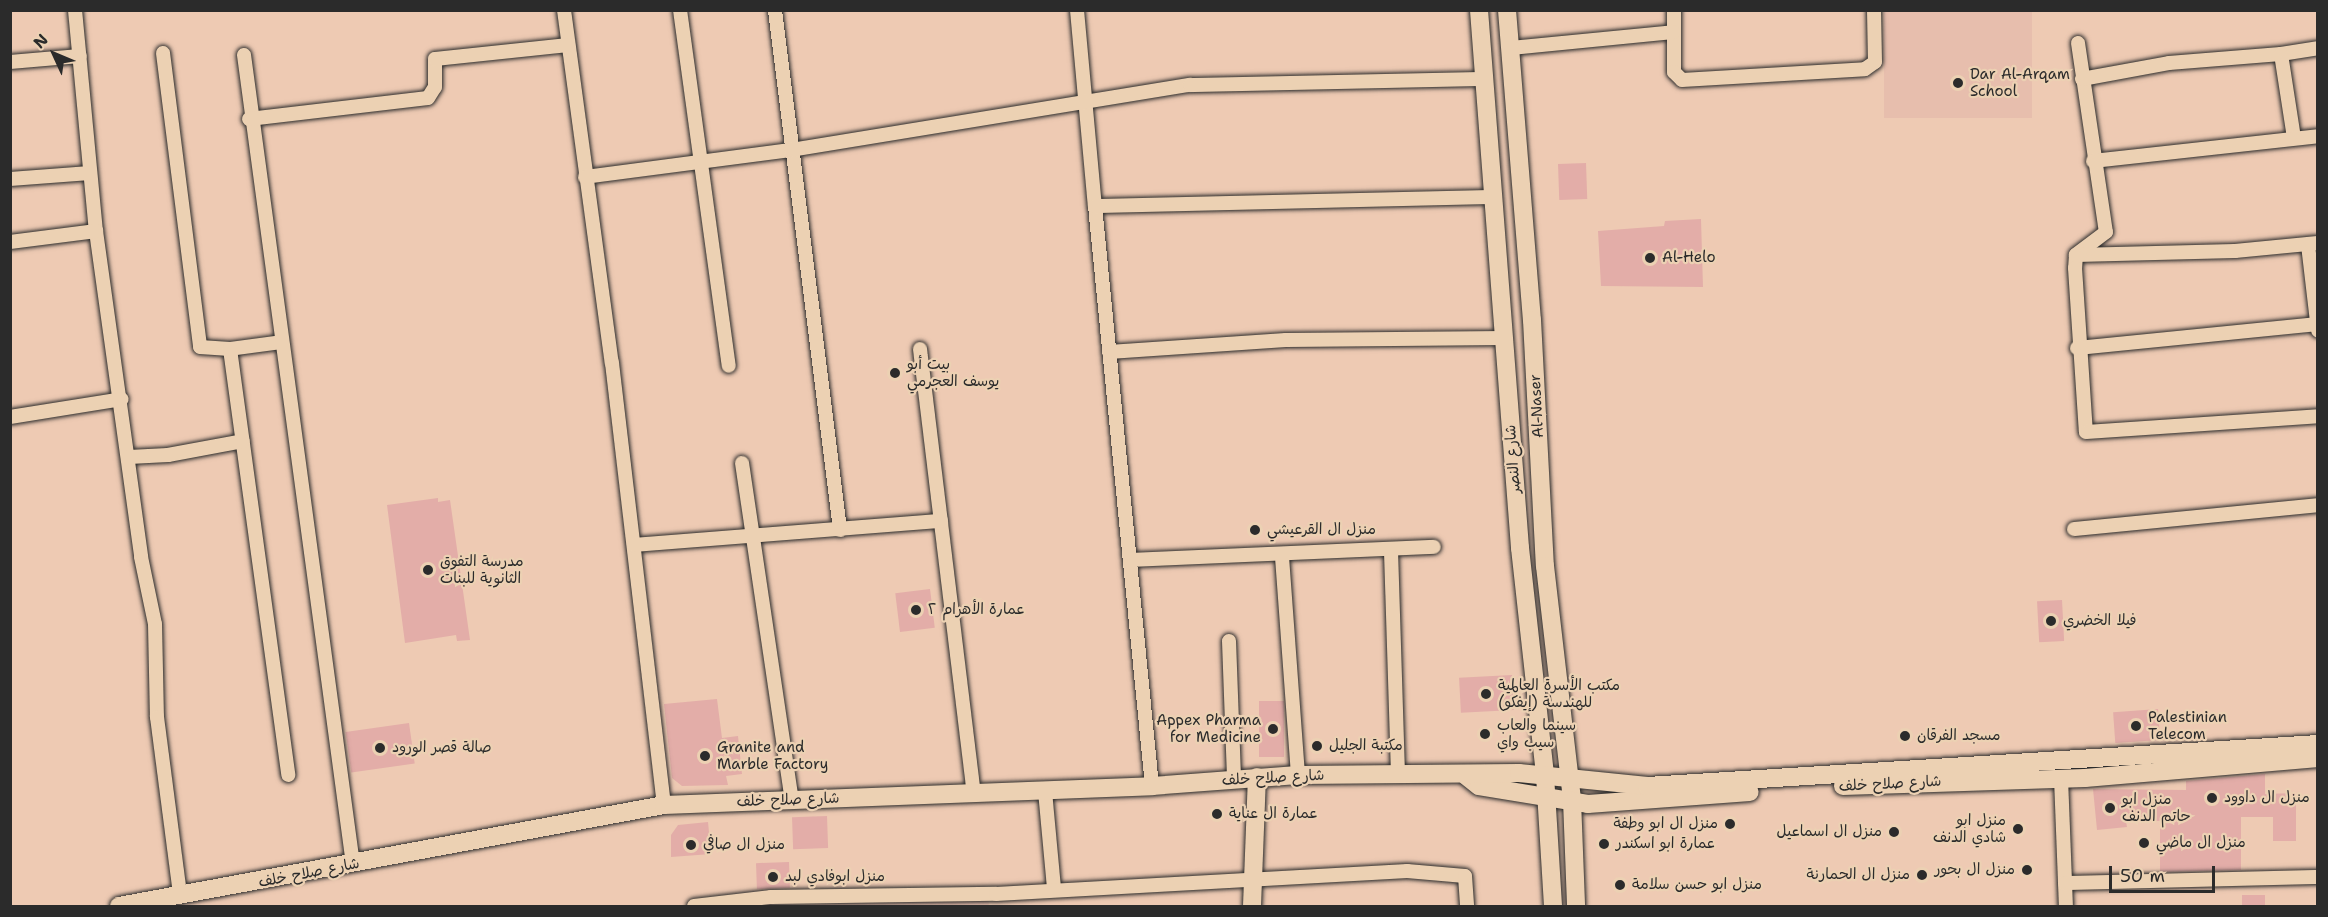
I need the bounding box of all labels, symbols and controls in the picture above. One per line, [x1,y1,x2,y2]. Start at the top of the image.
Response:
north arrow [24,24,84,84]
text: N [29,29,53,53]
place label: Dar Al-Arqam School [1970,65,2070,100]
marker: Dar Al-Arqam School [1951,76,1965,90]
place label: Al-Helo [1662,249,1716,267]
marker: Al-Helo [1643,251,1657,265]
place label: بيت أبو يوسف العجرمي [907,355,999,390]
marker: بيت أبو يوسف العجرمي [888,366,902,380]
street label: Al-Naser [1526,374,1548,438]
street label: شارع النصر [1502,424,1524,494]
place label: منزل ال القرعيشي [1267,521,1376,539]
marker: منزل ال القرعيشي [1248,523,1262,537]
place label: مدرسة التفوق الثانوية للبنات [440,552,524,587]
marker: مدرسة التفوق الثانوية للبنات [421,563,435,577]
place label: عمارة الأهرام ٢ [928,601,1025,619]
marker: عمارة الأهرام ٢ [909,603,923,617]
place label: فيلا الخضري [2063,612,2136,630]
marker: فيلا الخضري [2044,614,2058,628]
place label: مكتب الأسرة العالمية للهندسة (إيفكو) [1498,676,1620,711]
marker: مكتب الأسرة العالمية للهندسة (إيفكو) [1479,687,1493,701]
place label: Palestinian Telecom [2148,708,2227,743]
place label: Appex Pharma for Medicine [1156,711,1261,746]
place label: سينما والعاب سيب واي [1497,716,1576,751]
marker: Palestinian Telecom [2129,719,2143,733]
marker: Appex Pharma for Medicine [1266,722,1280,736]
marker: سينما والعاب سيب واي [1478,727,1492,741]
place label: مسجد الفرقان [1917,727,2000,745]
marker: مسجد الفرقان [1898,729,1912,743]
place label: مكتبة الجليل [1329,737,1403,755]
place label: Granite and Marble Factory [717,738,828,773]
place label: صالة قصر الورود [392,739,491,757]
marker: مكتبة الجليل [1310,739,1324,753]
marker: صالة قصر الورود [373,741,387,755]
marker: Granite and Marble Factory [698,749,712,763]
street label: شارع صلاح خلف [1221,766,1325,790]
street label: شارع صلاح خلف [1838,772,1942,796]
street label: شارع صلاح خلف [736,789,840,811]
place label: منزل ال داوود [2224,789,2310,807]
place label: منزل ابو حاتم الدنف [2122,790,2191,825]
marker: منزل ال داوود [2205,791,2219,805]
marker: منزل ابو حاتم الدنف [2103,801,2117,815]
place label: عمارة ال عناية [1229,805,1318,823]
marker: عمارة ال عناية [1210,807,1224,821]
place label: منزل ابو شادي الدنف [1933,811,2006,846]
place label: منزل ال ابو وطفة [1613,815,1718,833]
marker: منزل ال ابو وطفة [1723,817,1737,831]
marker: منزل ابو شادي الدنف [2011,822,2025,836]
place label: منزل ال اسماعيل [1777,823,1882,841]
marker: منزل ال اسماعيل [1887,825,1901,839]
place label: منزل ال ماضي [2156,834,2246,852]
place label: عمارة ابو اسكندر [1616,835,1716,853]
place label: منزل ال صافي [703,836,785,854]
marker: منزل ال ماضي [2137,836,2151,850]
marker: عمارة ابو اسكندر [1597,837,1611,851]
marker: منزل ال صافي [684,838,698,852]
street label: شارع صلاح خلف [257,854,361,892]
scale bar [2112,854,2218,892]
place label: منزل ال بحور [1935,861,2015,879]
marker: منزل ال بحور [2020,863,2034,877]
text: 50 m [2120,864,2165,888]
place label: منزل ال الحمارنة [1806,866,1910,884]
place label: منزل ابوفادي لبد [785,868,885,886]
marker: منزل ال الحمارنة [1915,868,1929,882]
marker: منزل ابوفادي لبد [766,870,780,884]
place label: منزل ابو حسن سلامة [1632,876,1762,894]
marker: منزل ابو حسن سلامة [1613,878,1627,892]

